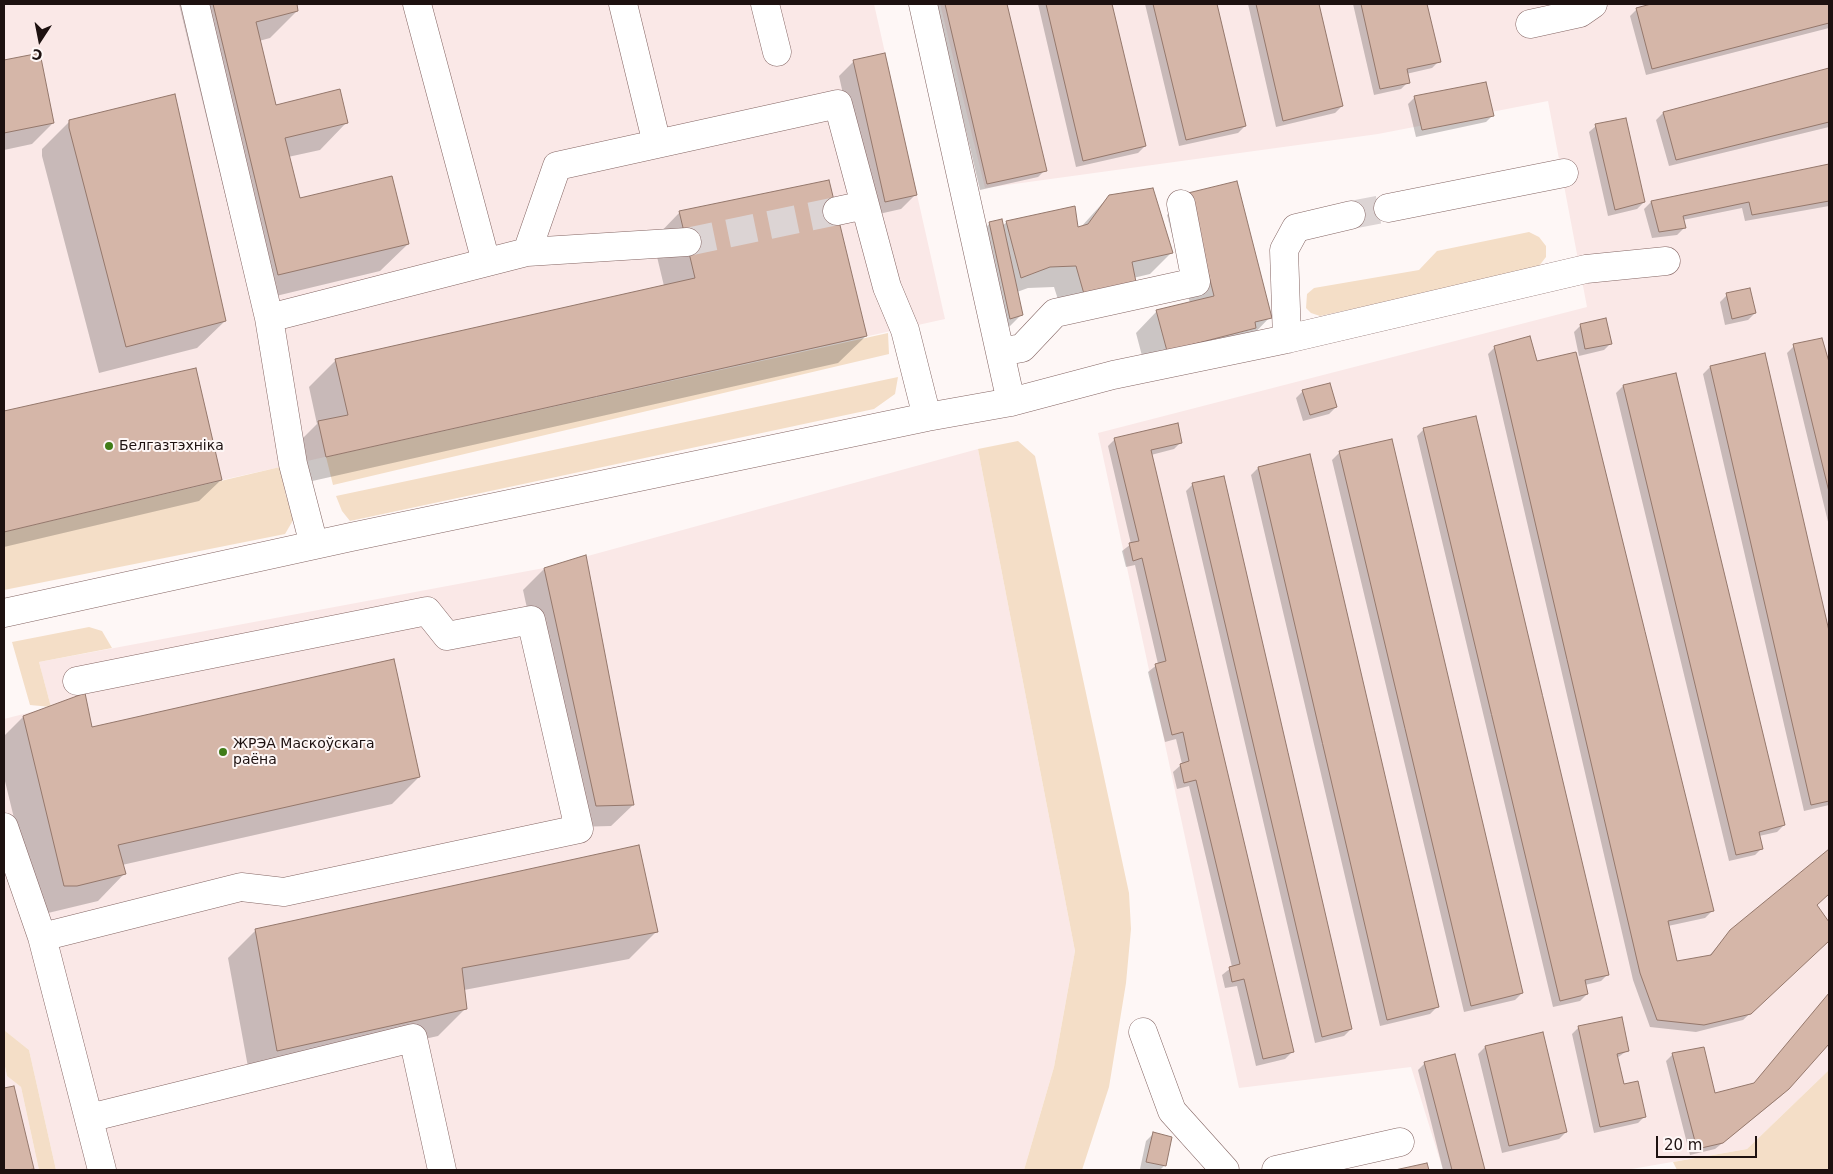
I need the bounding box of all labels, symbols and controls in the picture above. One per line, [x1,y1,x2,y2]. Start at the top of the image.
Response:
north arrow [15,15,65,65]
text: С [31,46,44,64]
place label: Белгазтэхніка [119,438,224,454]
marker: Белгазтэхніка [103,440,115,452]
place label: ЖРЭА Маскоўскага раёна [233,736,375,769]
marker: ЖРЭА Маскоўскага раёна [217,746,229,758]
scale bar [1658,1126,1759,1158]
text: 20 m [1664,1136,1702,1154]

